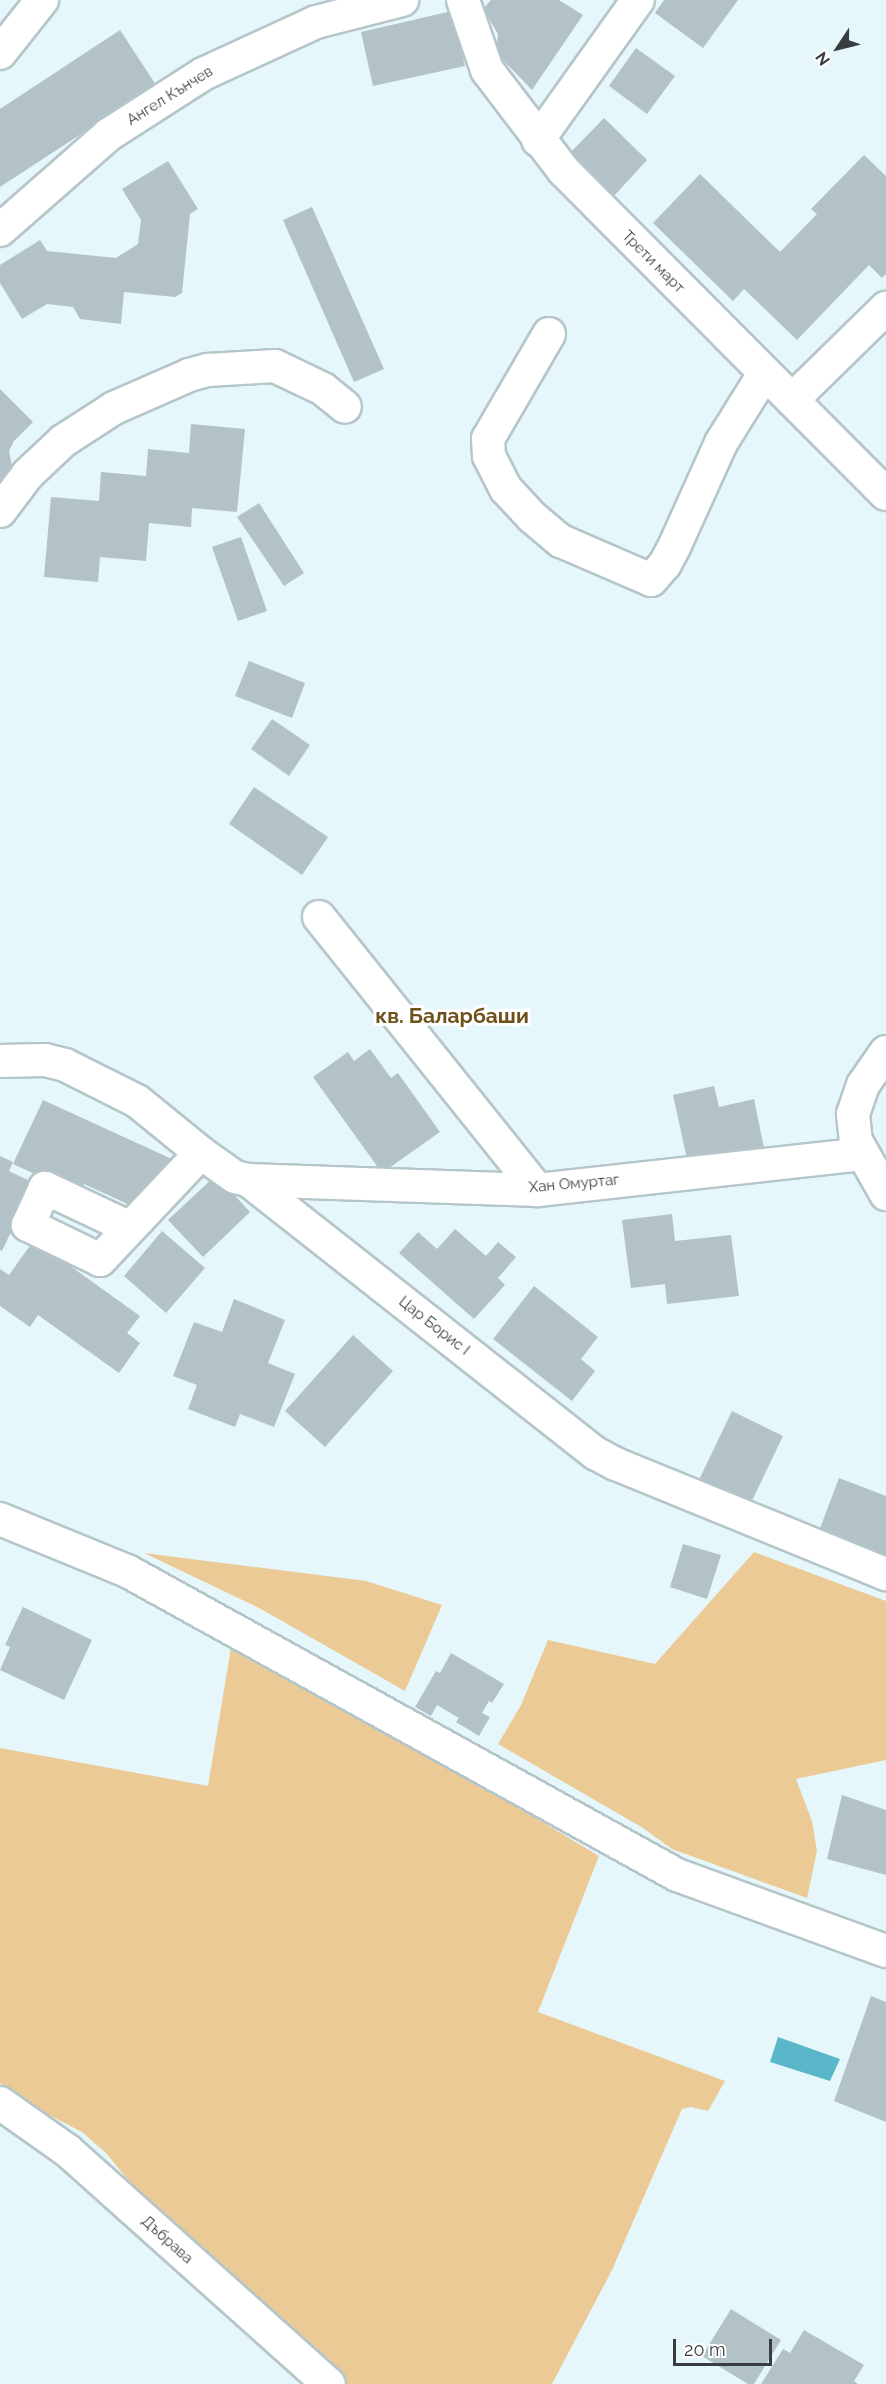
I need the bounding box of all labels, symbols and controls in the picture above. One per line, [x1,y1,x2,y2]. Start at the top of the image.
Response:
north arrow [808,18,868,78]
text: N [812,48,834,69]
street label: Ангел Кънчев [124,62,216,130]
street label: Трети март [618,227,688,297]
district label: кв. Баларбаши [375,1003,529,1029]
street label: Хан Омуртаг [528,1171,620,1197]
street label: Цар Борис I [395,1293,473,1359]
street label: Дъбрава [138,2212,196,2268]
scale bar [676,2327,775,2365]
text: 20 m [684,2339,726,2360]

